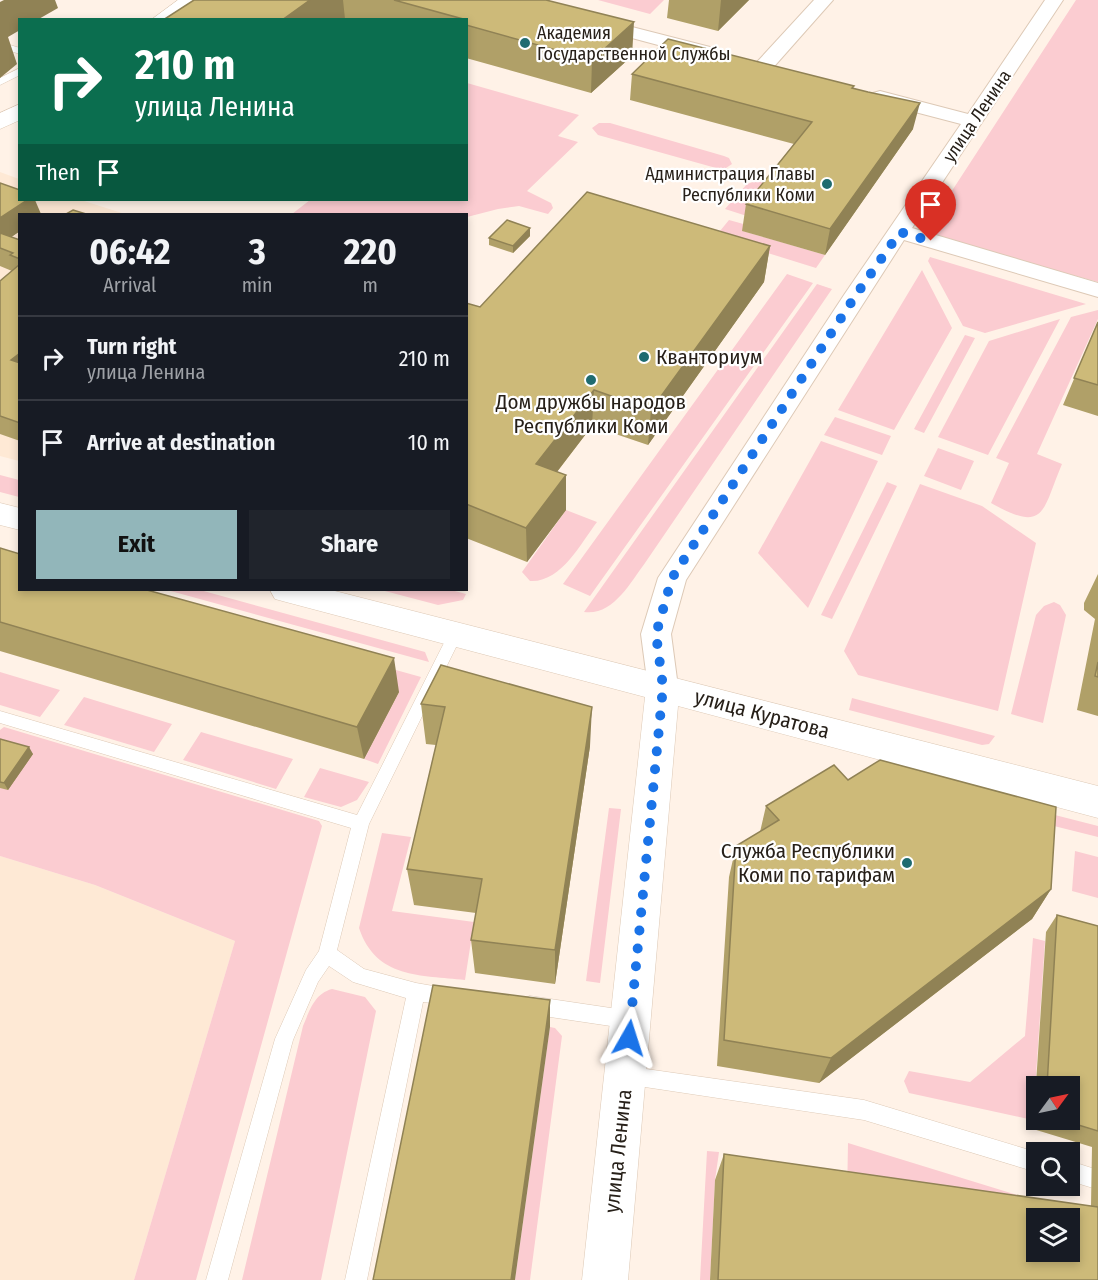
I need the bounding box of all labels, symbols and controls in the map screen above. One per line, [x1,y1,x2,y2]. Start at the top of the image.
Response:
place label: Академия Государственной Службы [537,22,731,65]
marker: Академия Государственной Службы [518,36,532,50]
text: 210 m [135,40,235,90]
icon: right [36,42,114,120]
street label: улица Ленина [938,66,1016,166]
text: улица Ленина [135,91,295,123]
icon: arrive [92,156,125,189]
text: Then [36,159,80,186]
place label: Администрация Главы Республики Коми [645,163,815,206]
marker: Администрация Главы Республики Коми [820,177,834,191]
pin [905,179,956,241]
icon: arrive [914,188,947,221]
text: 06:42 [89,230,171,274]
text: 3 [249,230,266,274]
text: 220 [344,230,397,274]
text: Arrival [103,273,156,297]
text: min [242,273,273,297]
text: m [363,273,378,297]
text: Turn right [87,333,176,360]
icon: right [36,342,69,375]
place label: Кванториум [656,344,763,370]
text: 210 m [399,345,450,372]
marker: Кванториум [637,350,651,364]
text: улица Ленина [87,360,205,384]
marker: Дом дружбы народов Республики Коми [584,373,598,387]
place label: Дом дружбы народов Республики Коми [495,389,686,439]
icon: arrive [36,426,69,459]
text: Arrive at destination [87,429,275,456]
text: 10 m [408,429,450,456]
button: Exit [36,510,237,579]
button: Share [249,510,450,579]
street label: улица Куратова [692,684,832,744]
place label: Служба Республики Коми по тарифам [721,838,895,888]
marker: Служба Республики Коми по тарифам [900,856,914,870]
position arrow [597,1006,661,1070]
north arrow [1026,1076,1080,1130]
map controls [1026,1076,1080,1262]
street label: улица Ленина [599,1088,637,1214]
button: search [1026,1142,1080,1196]
button: layers [1026,1208,1080,1262]

